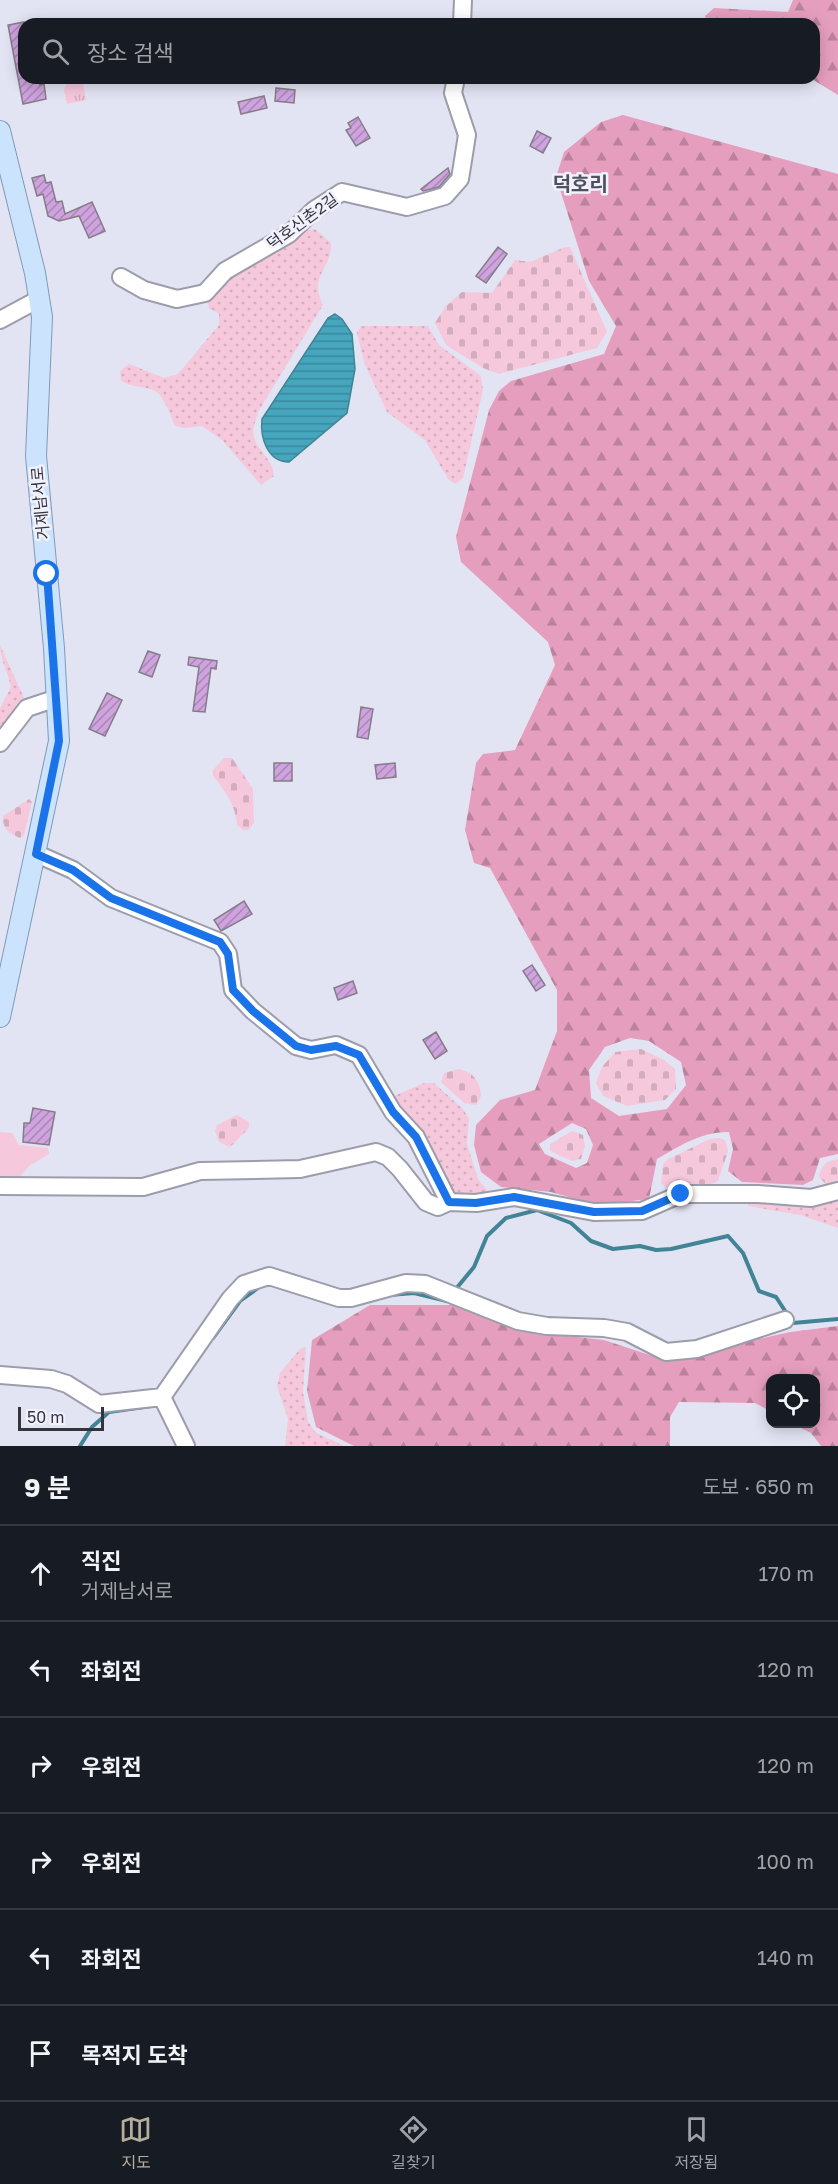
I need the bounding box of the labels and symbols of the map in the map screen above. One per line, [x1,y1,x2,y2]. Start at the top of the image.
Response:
district label: 덕호리 [552,171,608,195]
street label: 덕호신촌2길 [263,189,341,253]
street label: 거제남서로 [27,465,53,541]
route start [33,560,59,586]
route end [667,1180,693,1206]
scale bar [18,1404,104,1432]

